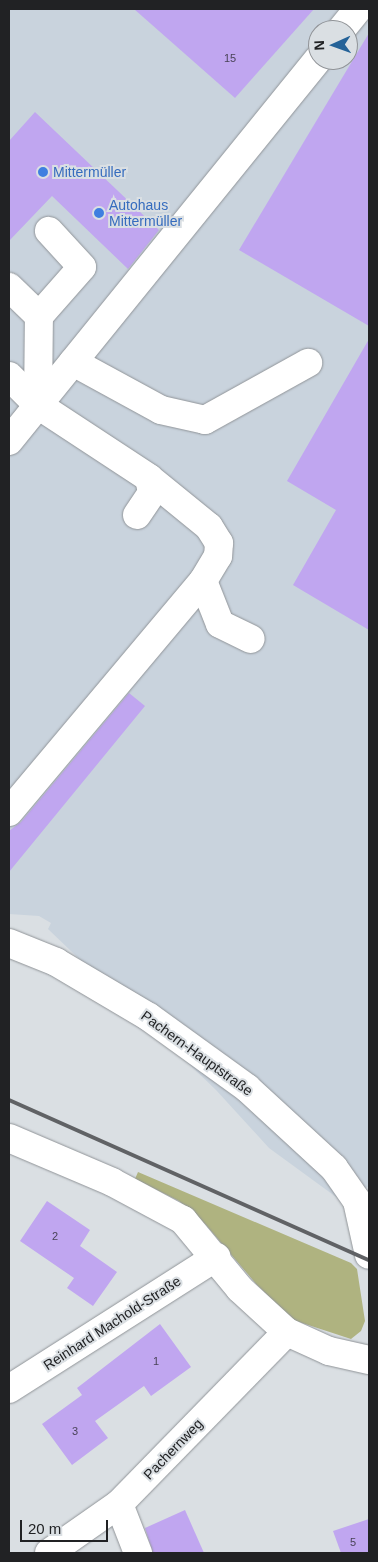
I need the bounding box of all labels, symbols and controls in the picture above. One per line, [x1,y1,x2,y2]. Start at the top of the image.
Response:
north arrow [308,20,358,70]
text: N [311,40,327,51]
house number: 15 [224,51,236,65]
place label: Mittermüller [53,164,126,180]
marker: Mittermüller [37,166,49,178]
place label: Autohaus Mittermüller [109,197,182,230]
marker: Autohaus Mittermüller [93,207,105,219]
street label: Pachern-Hauptstraße [138,1007,256,1099]
house number: 2 [52,1229,58,1243]
street label: Reinhard Machold-Straße [40,1272,184,1374]
house number: 1 [153,1354,159,1368]
street label: Pachernweg [140,1415,206,1483]
house number: 3 [72,1424,78,1438]
scale bar [22,1510,110,1542]
text: 20 m [28,1520,61,1537]
house number: 5 [350,1535,356,1549]

